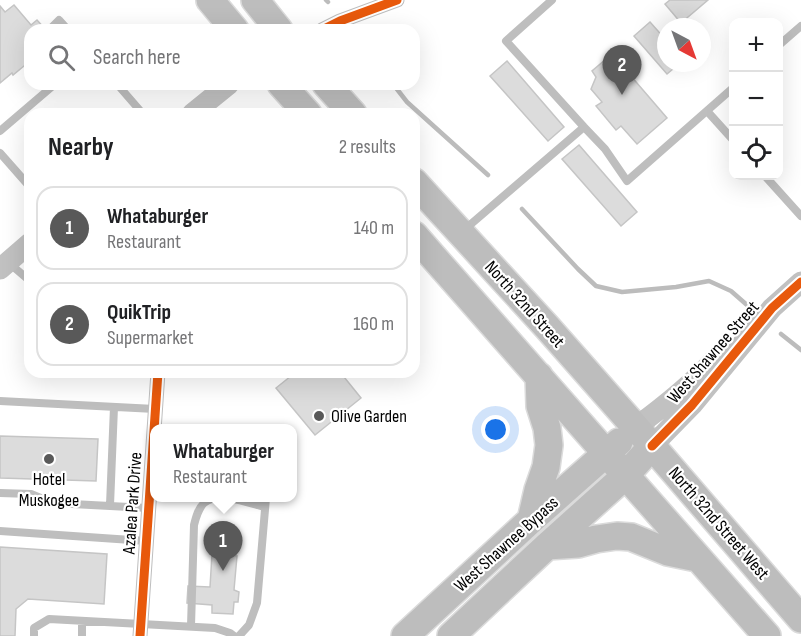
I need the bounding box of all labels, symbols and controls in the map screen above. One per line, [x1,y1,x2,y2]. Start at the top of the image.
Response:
north arrow [657,18,711,72]
map controls [729,18,783,180]
button: + [729,18,783,72]
search box [24,24,420,90]
icon: search [45,41,78,74]
text: Search here [93,44,180,71]
pin: 2 [602,46,642,95]
button: − [729,72,783,126]
button: locate [729,126,783,180]
text: Nearby [48,132,114,163]
text: 2 results [339,135,396,159]
text: Whataburger [107,203,208,230]
text: 1 [66,216,73,240]
text: 140 m [354,216,394,240]
text: Restaurant [107,230,181,254]
street label: North 32nd Street [480,257,569,352]
street label: West Shawnee Street [663,296,764,408]
text: QuikTrip [107,299,171,326]
text: 2 [65,312,74,336]
text: 160 m [353,312,394,336]
text: Supermarket [107,326,194,350]
place label: Olive Garden [331,406,407,427]
marker: Olive Garden [312,409,326,423]
your location [481,415,510,444]
popup [150,424,297,502]
text: Whataburger [173,438,274,465]
street label: Azalea Park Drive [118,451,147,556]
marker: Hotel Muskogee [42,452,56,466]
street label: North 32nd Street West [664,463,774,584]
text: Restaurant [173,465,247,489]
place label: Hotel Muskogee [19,469,79,511]
street label: West Shawnee Bypass [450,492,563,597]
pin: 1 [204,522,242,571]

